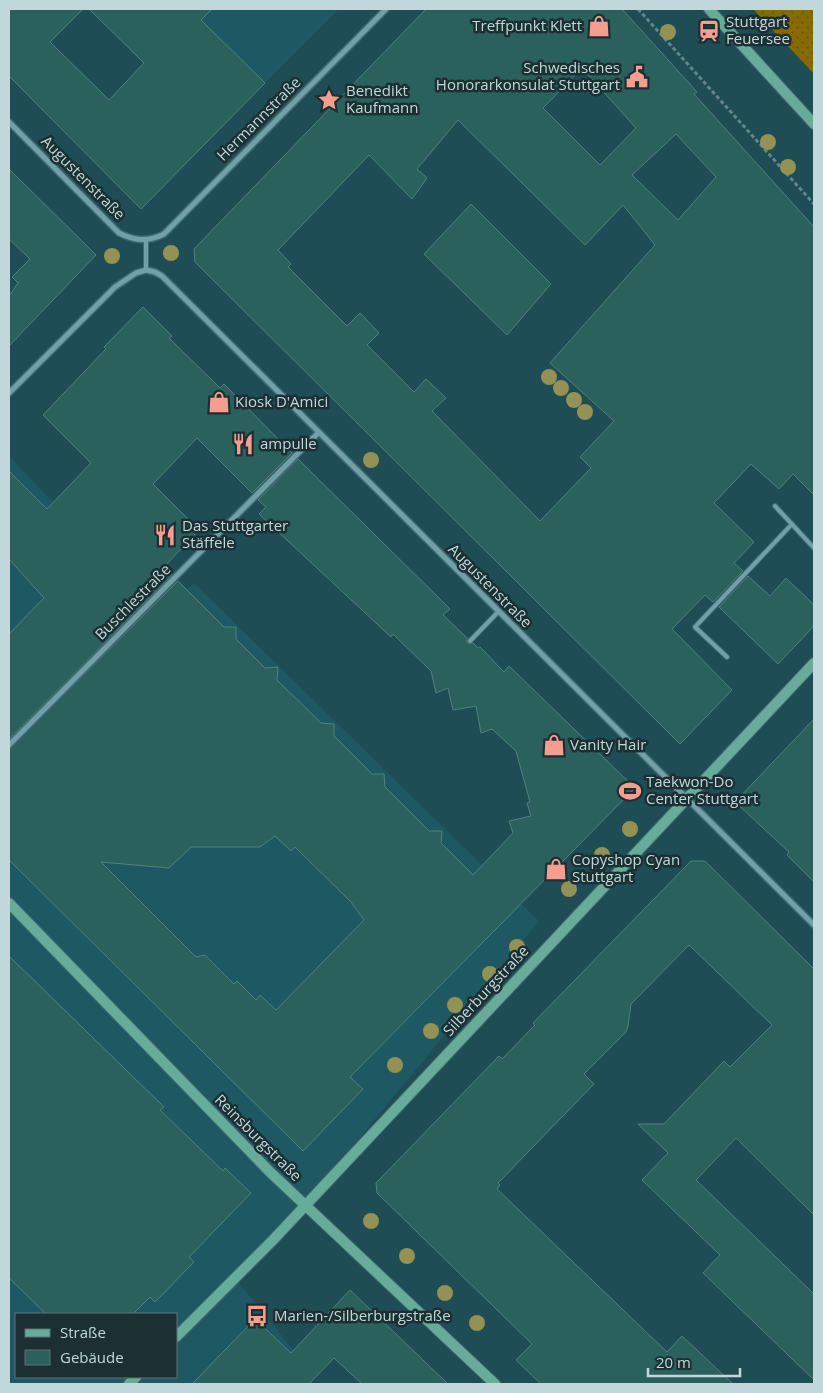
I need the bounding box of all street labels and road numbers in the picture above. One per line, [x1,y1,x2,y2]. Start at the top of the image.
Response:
street label: Hermannstraße [212,72,305,165]
street label: Augustenstraße [37,131,130,224]
street label: Augustenstraße [444,539,537,632]
street label: Buschlestraße [90,559,174,643]
street label: Silberburgstraße [438,941,532,1040]
street label: Reinsburgstraße [211,1089,307,1185]

